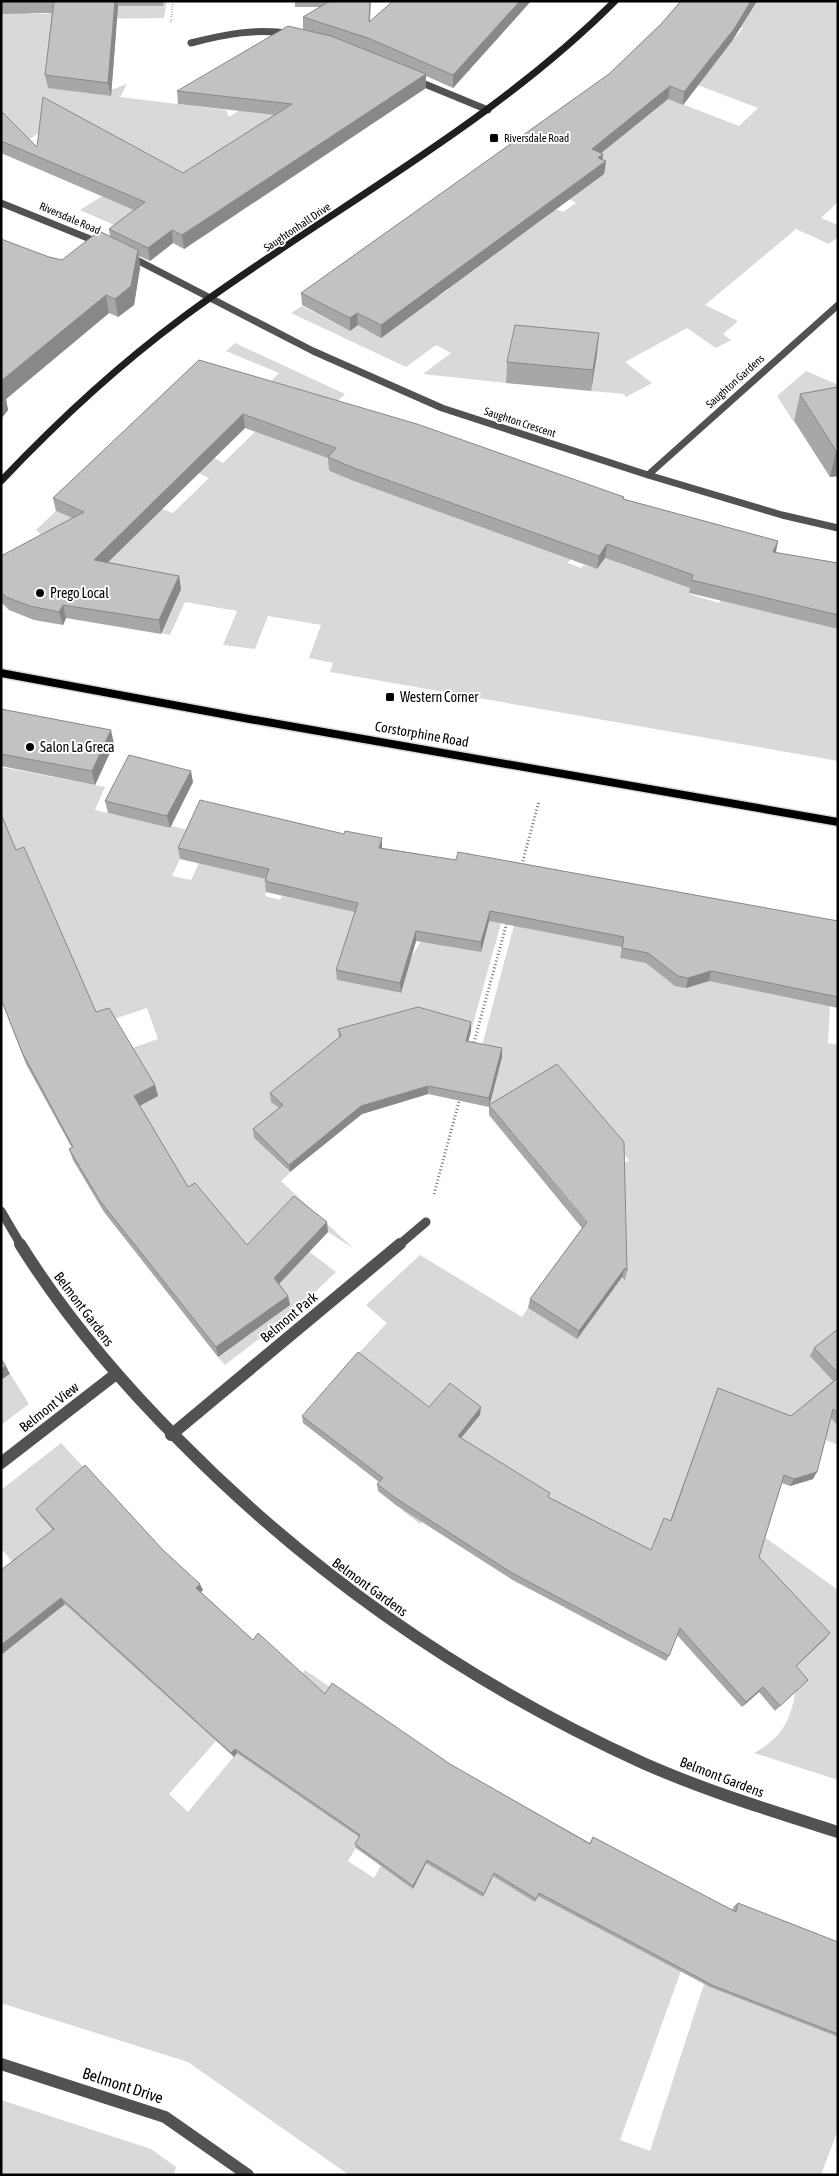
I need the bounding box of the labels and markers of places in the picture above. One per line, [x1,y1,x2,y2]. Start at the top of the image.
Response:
marker: Riversdale Road [488,132,500,144]
place label: Riversdale Road [504,132,569,144]
place label: Prego Local [50,585,109,601]
marker: Prego Local [34,587,46,599]
place label: Western Corner [400,689,479,705]
marker: Western Corner [384,691,396,703]
place label: Salon La Greca [40,739,115,755]
marker: Salon La Greca [24,741,36,753]

